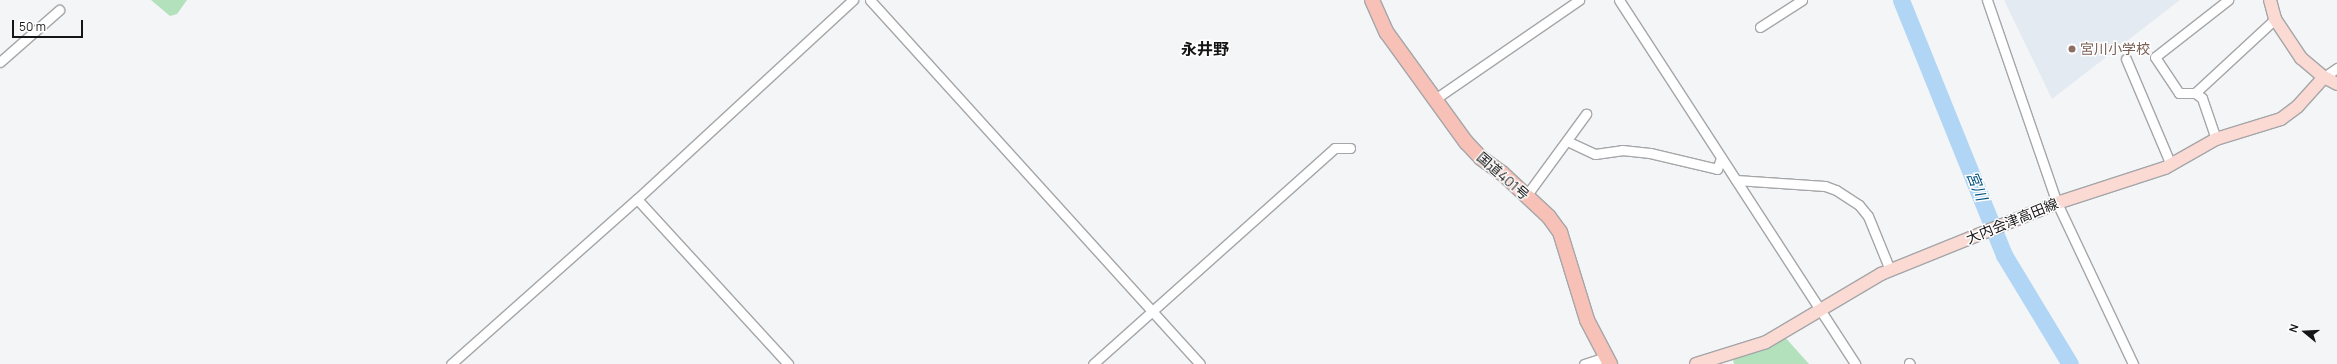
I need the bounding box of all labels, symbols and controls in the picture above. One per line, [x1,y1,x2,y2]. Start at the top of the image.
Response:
scale bar [14,12,85,38]
text: 50 m [19,18,46,35]
district label: 永井野 [1181,39,1229,59]
place label: 宮川小学校 [2080,41,2150,57]
marker: 宮川小学校 [2067,44,2077,54]
street label: 国道401号 [1473,149,1533,203]
water label: 宮川 [1963,169,1991,203]
street label: 大内会津高田線 [1963,195,2061,247]
north arrow [2285,312,2325,352]
text: N [2285,322,2301,334]

